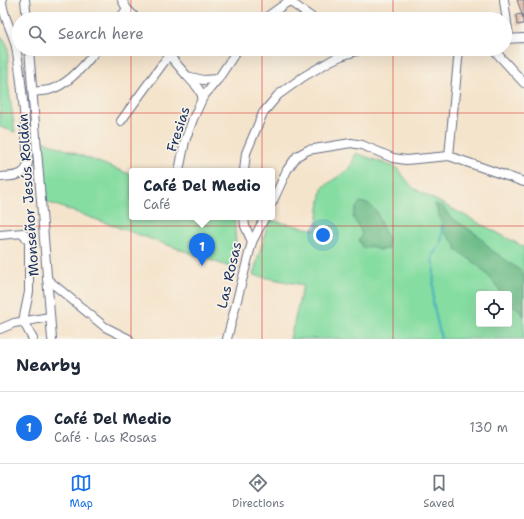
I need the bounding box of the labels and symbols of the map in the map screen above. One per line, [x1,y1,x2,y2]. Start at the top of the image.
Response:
street label: Fresias [162,104,194,154]
street label: Monseñor Jesús Roldán [13,113,43,277]
your location [313,225,333,245]
pin: 1 [189,233,215,266]
street label: Las Rosas [213,240,245,310]

